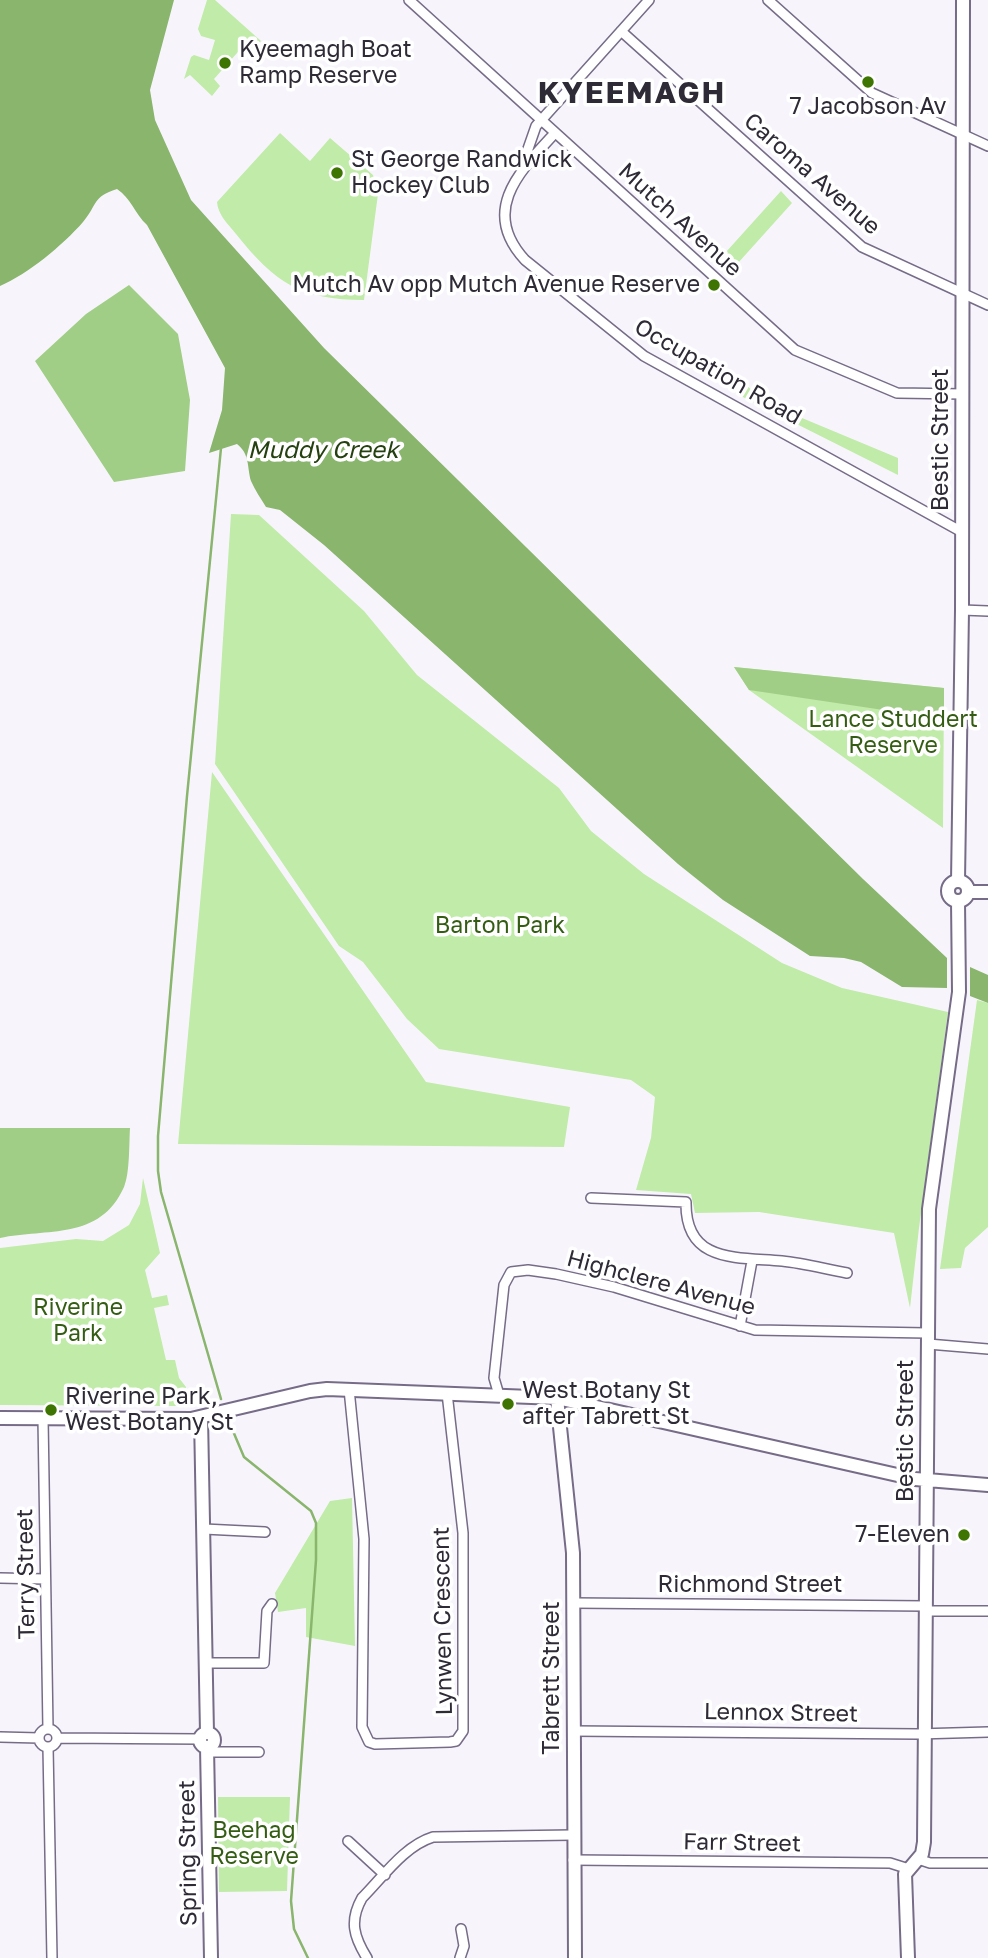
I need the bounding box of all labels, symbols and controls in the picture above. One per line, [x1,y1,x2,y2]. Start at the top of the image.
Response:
place label: Kyeemagh Boat Ramp Reserve [239,36,412,90]
marker: Kyeemagh Boat Ramp Reserve [217,55,233,71]
marker: 7 Jacobson Av [860,74,876,90]
district label: KYEEMAGH [539,75,725,111]
place label: 7 Jacobson Av [790,93,946,121]
street label: Caroma Avenue [738,107,886,241]
place label: St George Randwick Hockey Club [351,146,573,200]
street label: Mutch Avenue [613,157,747,283]
marker: St George Randwick Hockey Club [329,165,345,181]
place label: Mutch Av opp Mutch Avenue Reserve [292,271,700,299]
marker: Mutch Av opp Mutch Avenue Reserve [706,277,722,293]
street label: Occupation Road [630,313,806,431]
street label: Bestic Street [927,369,955,511]
water label: Muddy Creek [248,436,398,464]
park label: Lance Studdert Reserve [808,706,978,760]
park label: Barton Park [435,912,565,940]
street label: Highclere Avenue [564,1245,758,1321]
park label: Riverine Park [33,1294,123,1348]
street label: Bestic Street [892,1360,920,1502]
place label: West Botany St after Tabrett St [522,1377,691,1431]
place label: Riverine Park, West Botany St [65,1383,234,1437]
marker: West Botany St after Tabrett St [500,1396,516,1412]
marker: Riverine Park, West Botany St [43,1402,59,1418]
street label: Terry Street [11,1508,41,1640]
place label: 7-Eleven [855,1521,950,1549]
street label: Lynwen Crescent [428,1526,458,1716]
marker: 7-Eleven [956,1527,972,1543]
street label: Richmond Street [658,1571,842,1599]
street label: Tabrett Street [538,1601,566,1755]
street label: Lennox Street [704,1698,858,1728]
street label: Spring Street [173,1780,203,1926]
park label: Beehag Reserve [209,1817,299,1871]
street label: Farr Street [683,1828,801,1858]

